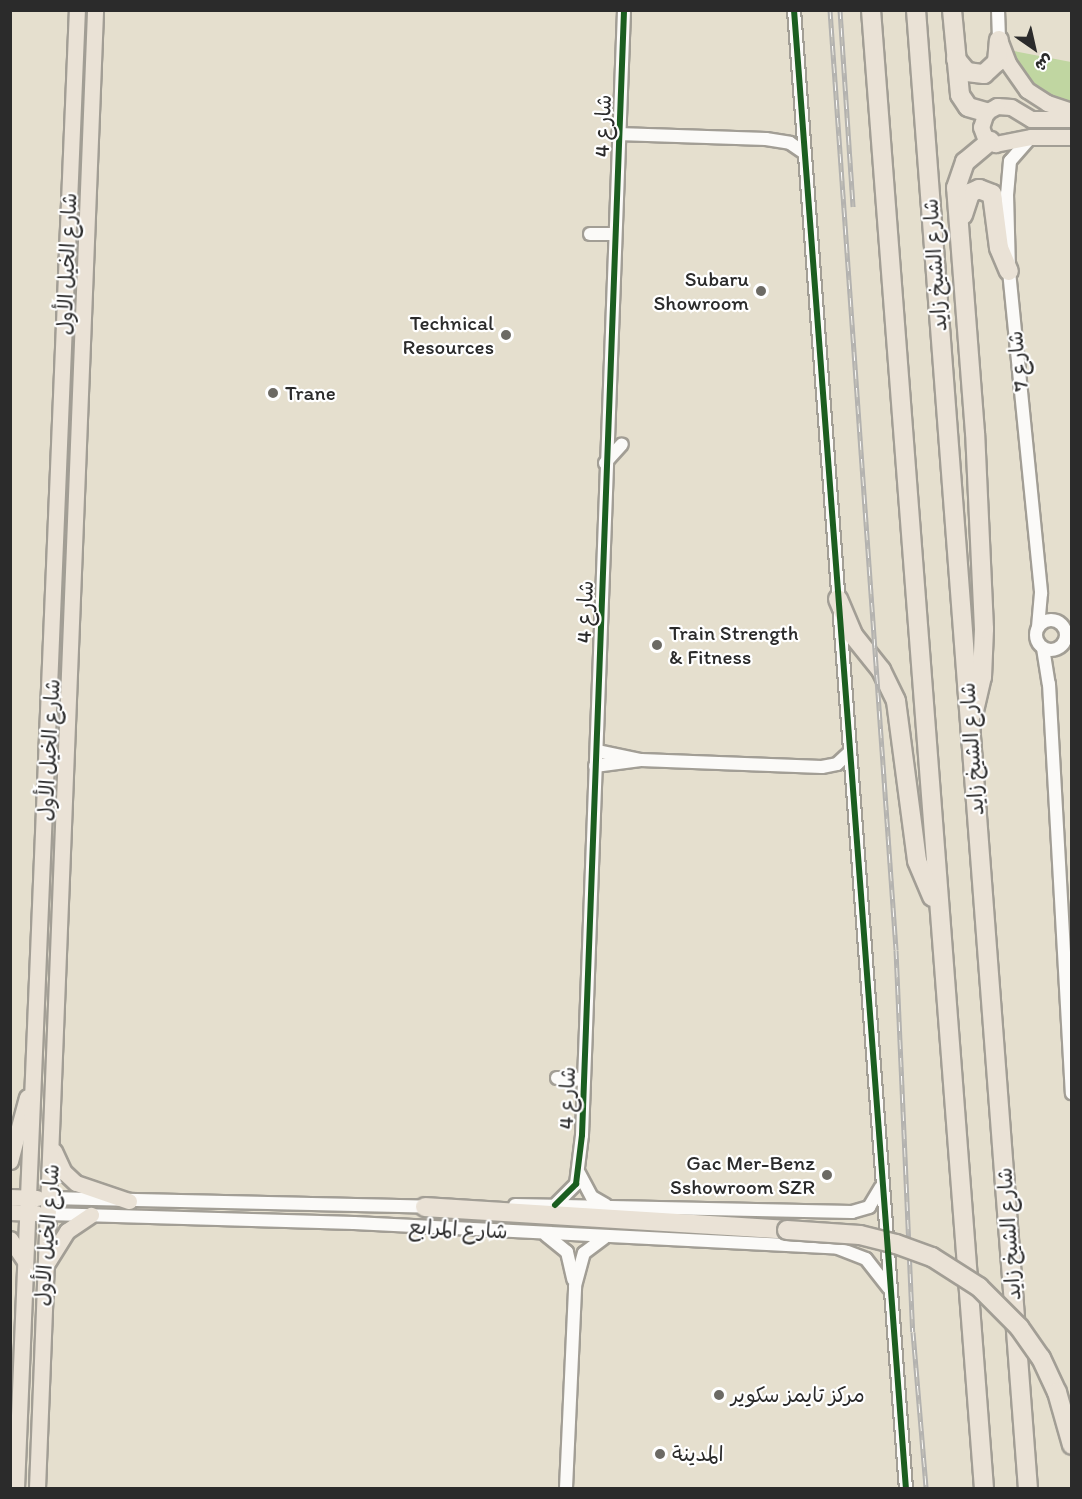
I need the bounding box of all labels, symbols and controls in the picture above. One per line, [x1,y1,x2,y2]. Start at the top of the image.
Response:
north arrow [1004,18,1064,78]
text: ش [1032,51,1057,76]
street label: شارع 4 [589,94,617,158]
street label: شارع الخيل الأول [52,192,82,336]
street label: شارع الشيخ زايد [918,198,952,332]
place label: Subaru Showroom [654,266,749,316]
marker: Subaru Showroom [754,284,768,298]
place label: Technical Resources [403,310,494,360]
marker: Technical Resources [499,328,513,342]
street label: شارع 7 [1002,330,1034,392]
place label: Trane [285,380,336,406]
marker: Trane [266,386,280,400]
street label: شارع 4 [571,580,599,644]
place label: Train Strength & Fitness [669,620,799,670]
marker: Train Strength & Fitness [650,638,664,652]
street label: شارع الخيل الأول [33,678,65,822]
street label: شارع الشيخ زايد [955,682,989,816]
street label: شارع 4 [553,1066,581,1130]
place label: Gac Mer-Benz Sshowroom SZR [670,1150,815,1200]
street label: شارع الخيل الأول [29,1163,65,1307]
street label: شارع الشيخ زايد [992,1167,1026,1301]
marker: Gac Mer-Benz Sshowroom SZR [820,1168,834,1182]
street label: شارع المرابع [408,1214,508,1244]
place label: مركز تايمز سكوير [731,1382,865,1408]
marker: مركز تايمز سكوير [712,1388,726,1402]
place label: المدينة [672,1441,724,1467]
marker: المدينة [653,1447,667,1461]

